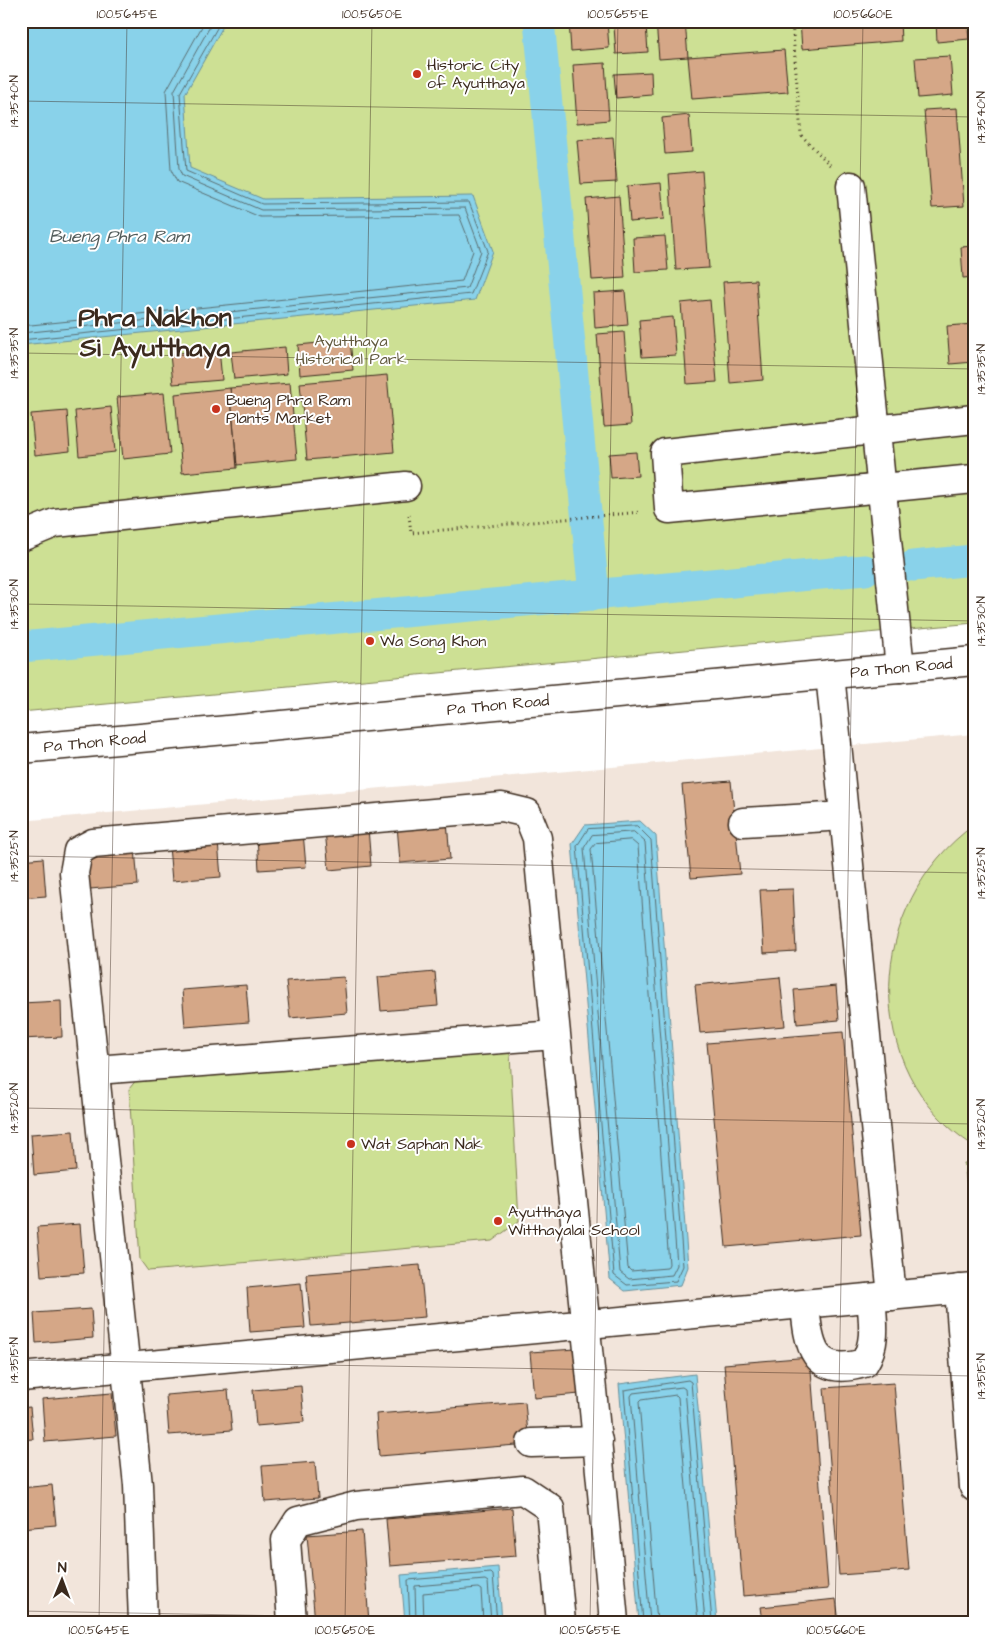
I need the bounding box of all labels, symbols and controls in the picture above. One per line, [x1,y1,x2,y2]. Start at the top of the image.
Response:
text: 100.5645°E [97,6,157,23]
text: 100.5650°E [342,6,402,23]
text: 100.5655°E [587,6,649,23]
text: 100.5660°E [833,6,893,23]
place label: Historic City of Ayutthaya [427,54,525,95]
marker: Historic City of Ayutthaya [411,68,423,80]
text: 14.3540°N [6,75,23,127]
text: 14.3540°N [973,91,990,143]
water label: Bueng Phra Ram [49,224,191,250]
district label: Phra Nakhon Si Ayutthaya [78,300,232,369]
text: 14.3535°N [6,327,23,378]
park label: Ayutthaya Historical Park [295,330,407,370]
text: 14.3535°N [973,343,990,394]
place label: Bueng Phra Ram Plants Market [226,389,351,429]
marker: Bueng Phra Ram Plants Market [210,403,222,415]
text: 14.3530°N [6,579,23,629]
text: 14.3530°N [973,596,990,646]
place label: Wa Song Khon [380,630,486,653]
marker: Wa Song Khon [364,635,376,647]
street label: Pa Thon Road [849,652,953,683]
street label: Pa Thon Road [446,689,550,721]
street label: Pa Thon Road [42,727,147,758]
text: 14.3525°N [6,830,23,882]
text: 14.3525°N [973,847,990,899]
text: 14.3520°N [6,1082,23,1133]
text: 14.3520°N [973,1098,990,1149]
place label: Wat Saphan Nak [361,1133,483,1155]
marker: Wat Saphan Nak [345,1138,357,1150]
place label: Ayutthaya Witthayalai School [508,1201,640,1242]
marker: Ayutthaya Witthayalai School [492,1215,504,1227]
text: 14.3515°N [6,1336,23,1383]
text: 14.3515°N [973,1352,990,1399]
north arrow [38,1556,88,1606]
text: N [58,1558,67,1578]
text: 100.5645°E [69,1622,129,1639]
text: 100.5650°E [315,1622,375,1639]
text: 100.5655°E [559,1622,621,1639]
text: 100.5660°E [806,1622,866,1639]

